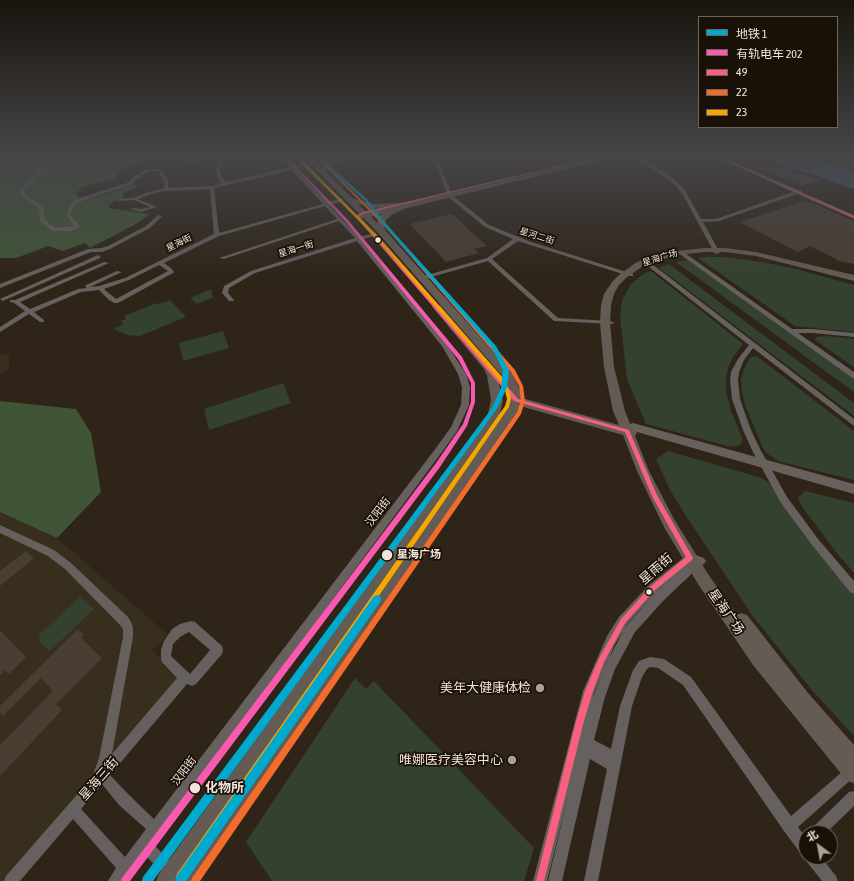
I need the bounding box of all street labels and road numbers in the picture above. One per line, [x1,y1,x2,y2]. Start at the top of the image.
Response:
street label: 星河二街 [518,225,556,247]
street label: 星海街 [164,232,194,254]
street label: 星海一街 [277,239,315,259]
street label: 星海广场 [641,248,679,268]
street label: 汉阳街 [363,495,393,529]
street label: 星雨街 [636,550,676,588]
street label: 星海广场 [705,586,747,638]
street label: 星海三街 [76,754,122,804]
street label: 汉阳街 [169,754,199,788]

